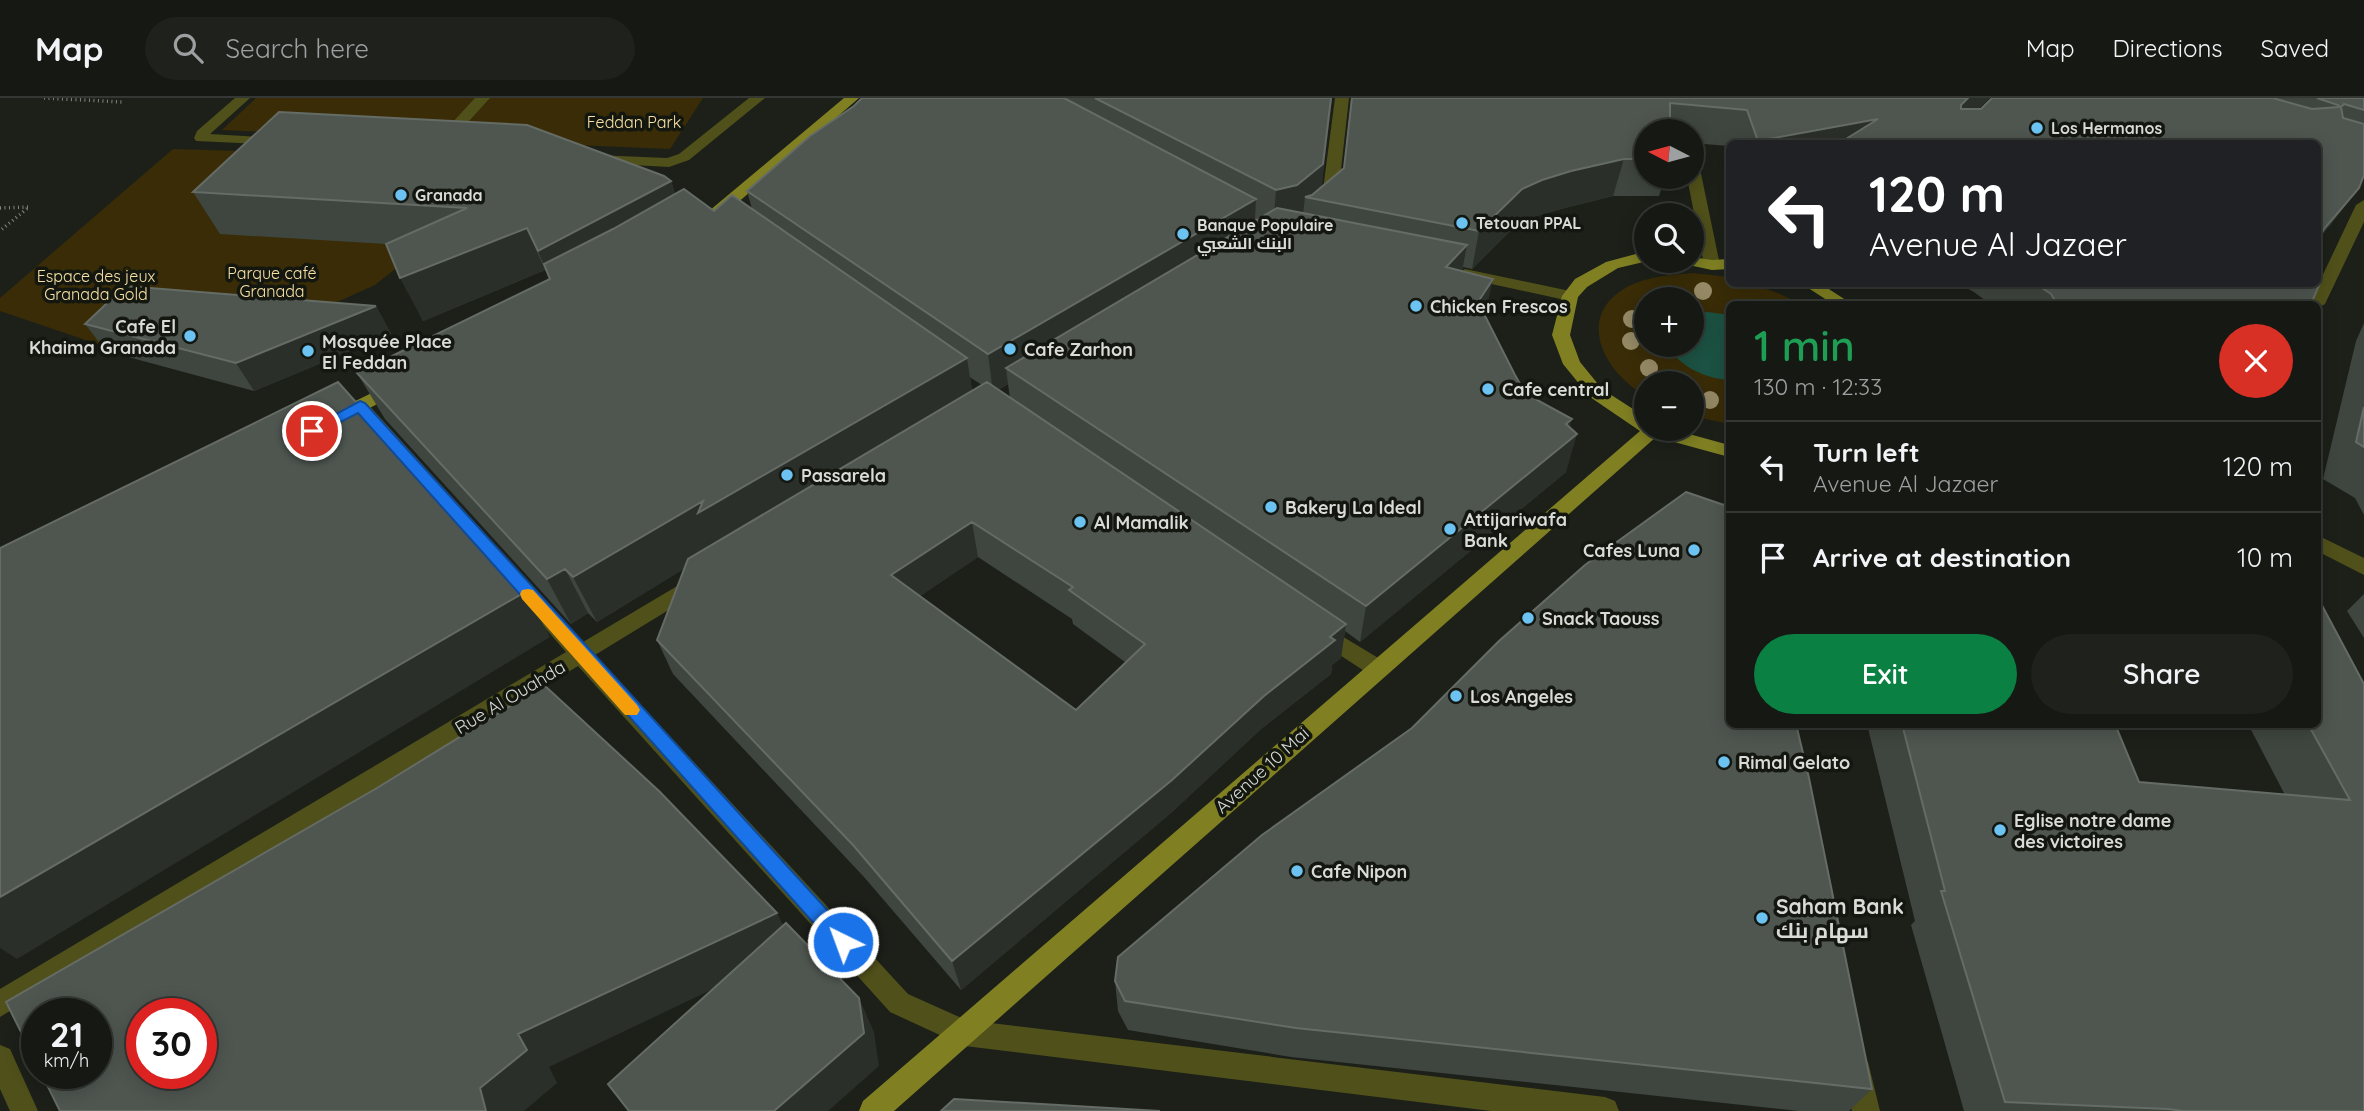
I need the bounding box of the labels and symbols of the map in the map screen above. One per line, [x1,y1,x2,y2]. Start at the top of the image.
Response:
park label: Feddan Park [587,112,681,132]
place label: Los Hermanos [2051,118,2162,138]
north arrow [1634,119,1704,189]
marker: Los Hermanos [2029,120,2045,136]
place label: Granada [415,185,483,205]
marker: Granada [393,187,409,203]
place label: Tetouan PPAL [1476,213,1581,233]
place label: Banque Populaire البنك الشعبي [1197,215,1334,256]
marker: Tetouan PPAL [1454,215,1470,231]
marker: Banque Populaire البنك الشعبي [1175,226,1191,242]
park label: Parque café Granada [227,263,317,301]
park label: Espace des jeux Granada Gold [37,266,156,304]
place label: Chicken Frescos [1430,295,1568,318]
marker: Chicken Frescos [1408,298,1424,314]
place label: Cafe El Khaima Granada [29,315,176,359]
marker: Cafe El Khaima Granada [182,328,198,344]
place label: Mosquée Place El Feddan [322,330,452,374]
place label: Cafe Zarhon [1024,338,1133,361]
marker: Cafe Zarhon [1002,341,1018,357]
marker: Mosquée Place El Feddan [300,343,316,359]
place label: Cafe central [1502,378,1609,401]
marker: Cafe central [1480,381,1496,397]
pin [282,401,342,461]
place label: Passarela [801,464,886,487]
marker: Passarela [779,467,795,483]
place label: Bakery La Ideal [1285,496,1422,519]
marker: Bakery La Ideal [1263,499,1279,515]
place label: Attijariwafa Bank [1464,508,1567,552]
place label: Al Mamalik [1094,511,1189,534]
marker: Al Mamalik [1072,514,1088,530]
marker: Attijariwafa Bank [1442,521,1458,537]
place label: Cafes Luna [1583,539,1680,562]
marker: Cafes Luna [1686,542,1702,558]
place label: Snack Taouss [1542,607,1660,630]
marker: Snack Taouss [1520,610,1536,626]
street label: Rue Al Ouahda [451,655,569,739]
place label: Los Angeles [1470,685,1573,708]
marker: Los Angeles [1448,688,1464,704]
street label: Avenue 10 Mai [1210,722,1314,818]
place label: Rimal Gelato [1738,751,1850,774]
marker: Rimal Gelato [1716,754,1732,770]
place label: Eglise notre dame des victoires [2014,809,2171,853]
marker: Eglise notre dame des victoires [1992,822,2008,838]
place label: Cafe Nipon [1311,860,1407,883]
marker: Cafe Nipon [1289,863,1305,879]
place label: Saham Bank سهام بنك [1776,893,1904,945]
position arrow [806,905,880,979]
marker: Saham Bank سهام بنك [1754,910,1770,926]
speed limit sign: 30 [126,998,217,1089]

